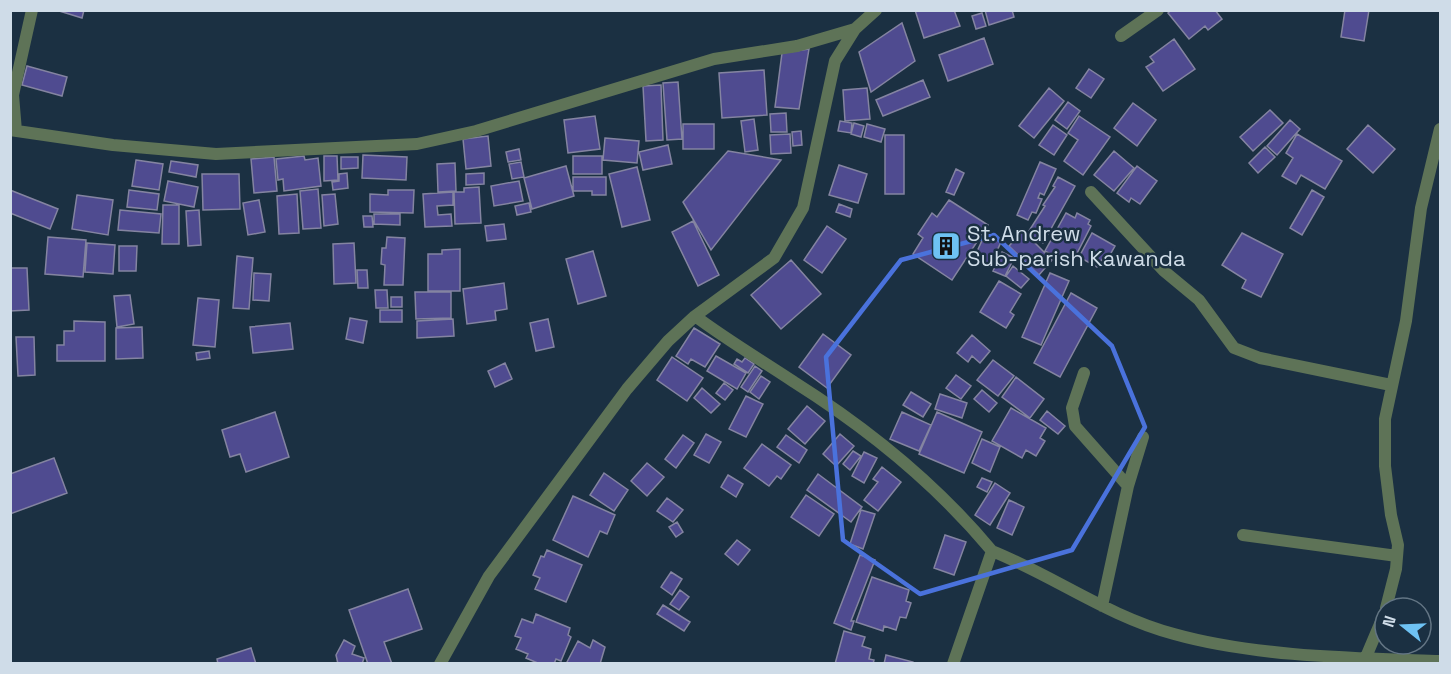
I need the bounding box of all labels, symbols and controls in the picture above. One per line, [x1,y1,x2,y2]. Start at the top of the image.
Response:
place label: St. Andrew Sub-parish Kawanda [967,219,1186,272]
building icon: St. Andrew Sub-parish Kawanda [930,230,962,262]
north arrow [1373,596,1433,656]
text: N [1378,613,1401,630]

